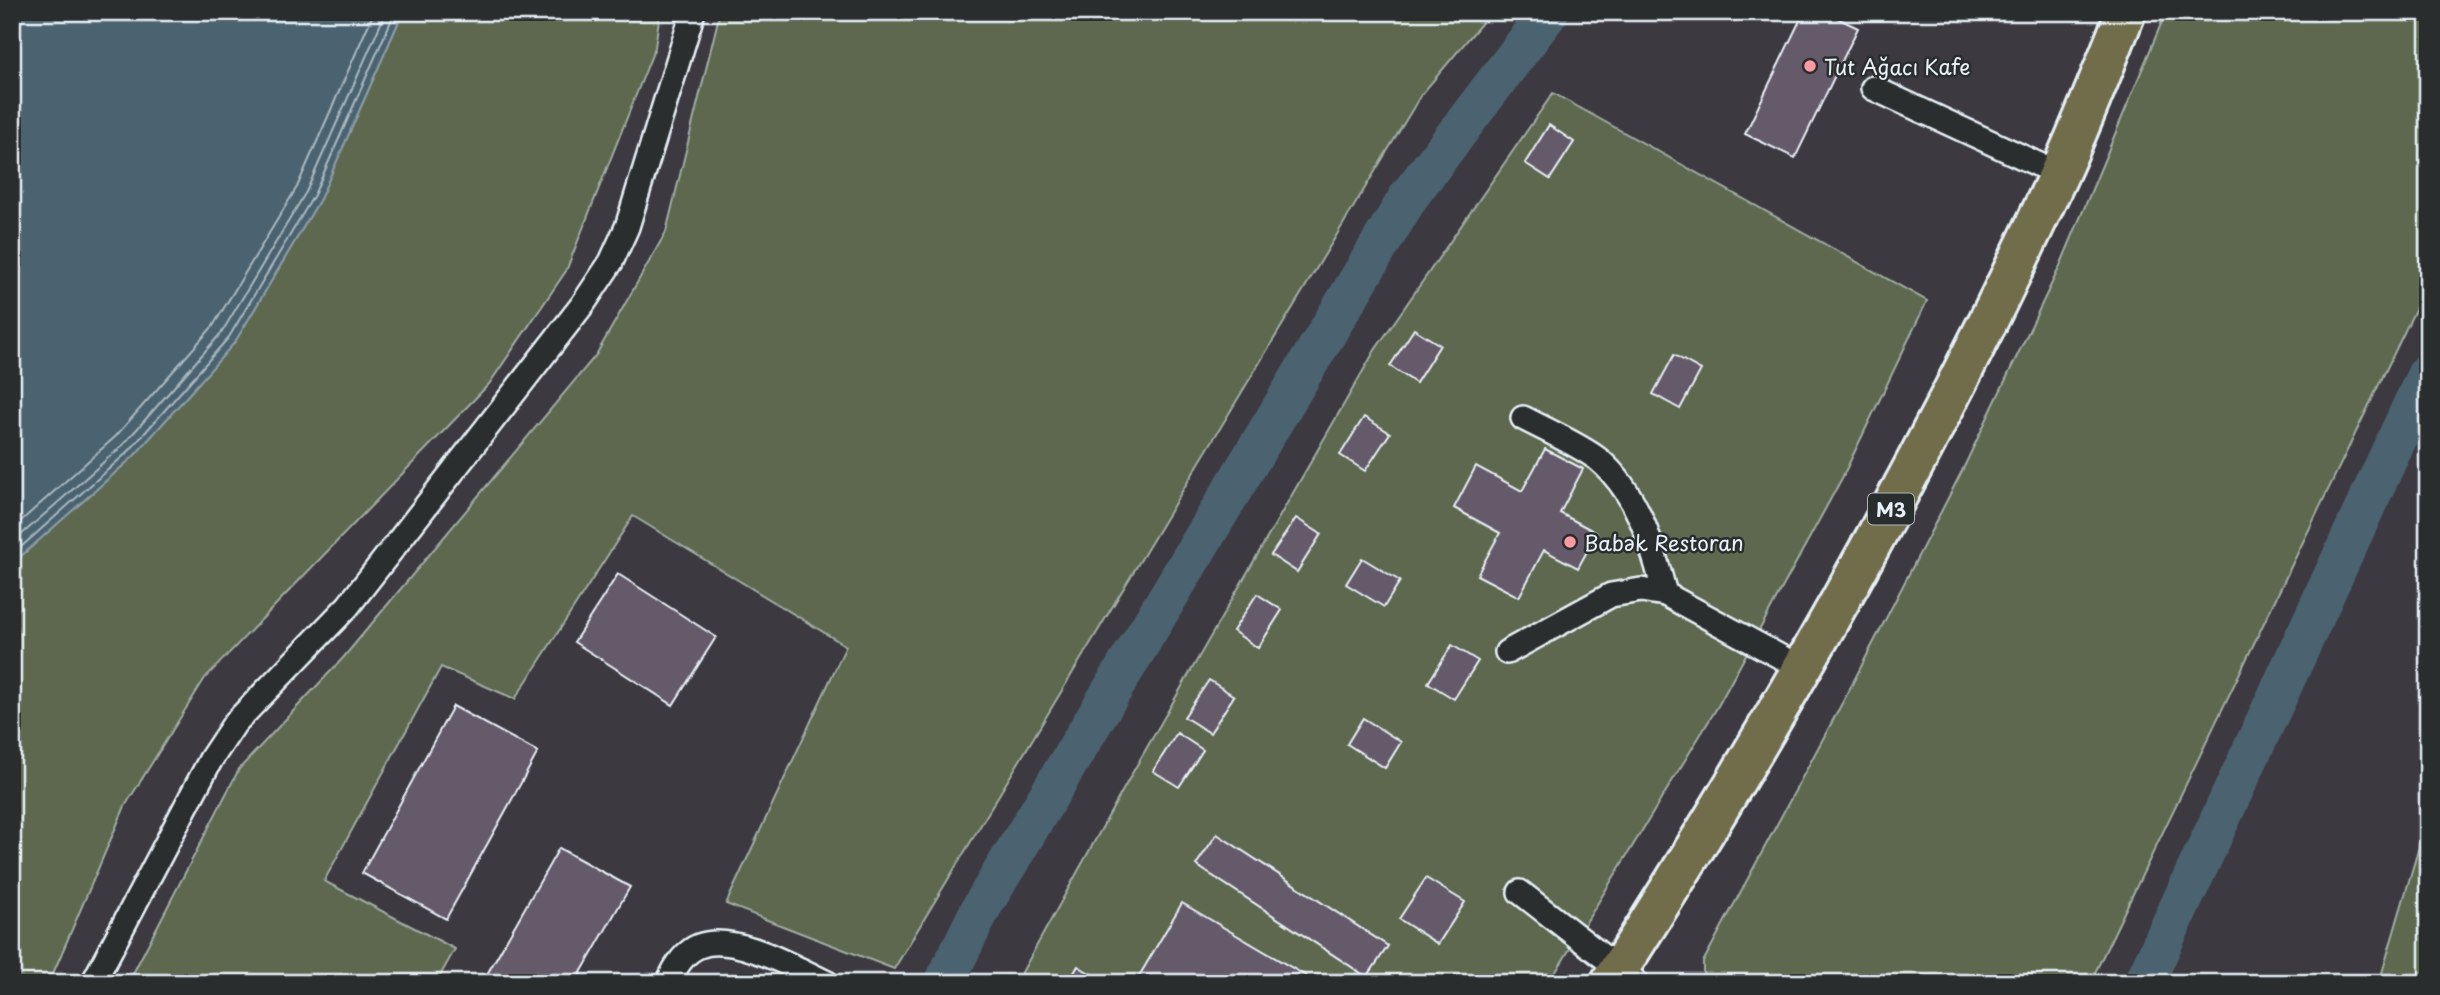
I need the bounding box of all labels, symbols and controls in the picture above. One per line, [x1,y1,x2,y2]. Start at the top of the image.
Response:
place label: Tut Ağacı Kafe [1824,50,1970,82]
marker: Tut Ağacı Kafe [1802,58,1818,74]
road number: M3 [1868,494,1914,524]
place label: Babək Restoran [1584,526,1744,558]
marker: Babək Restoran [1562,534,1578,550]

